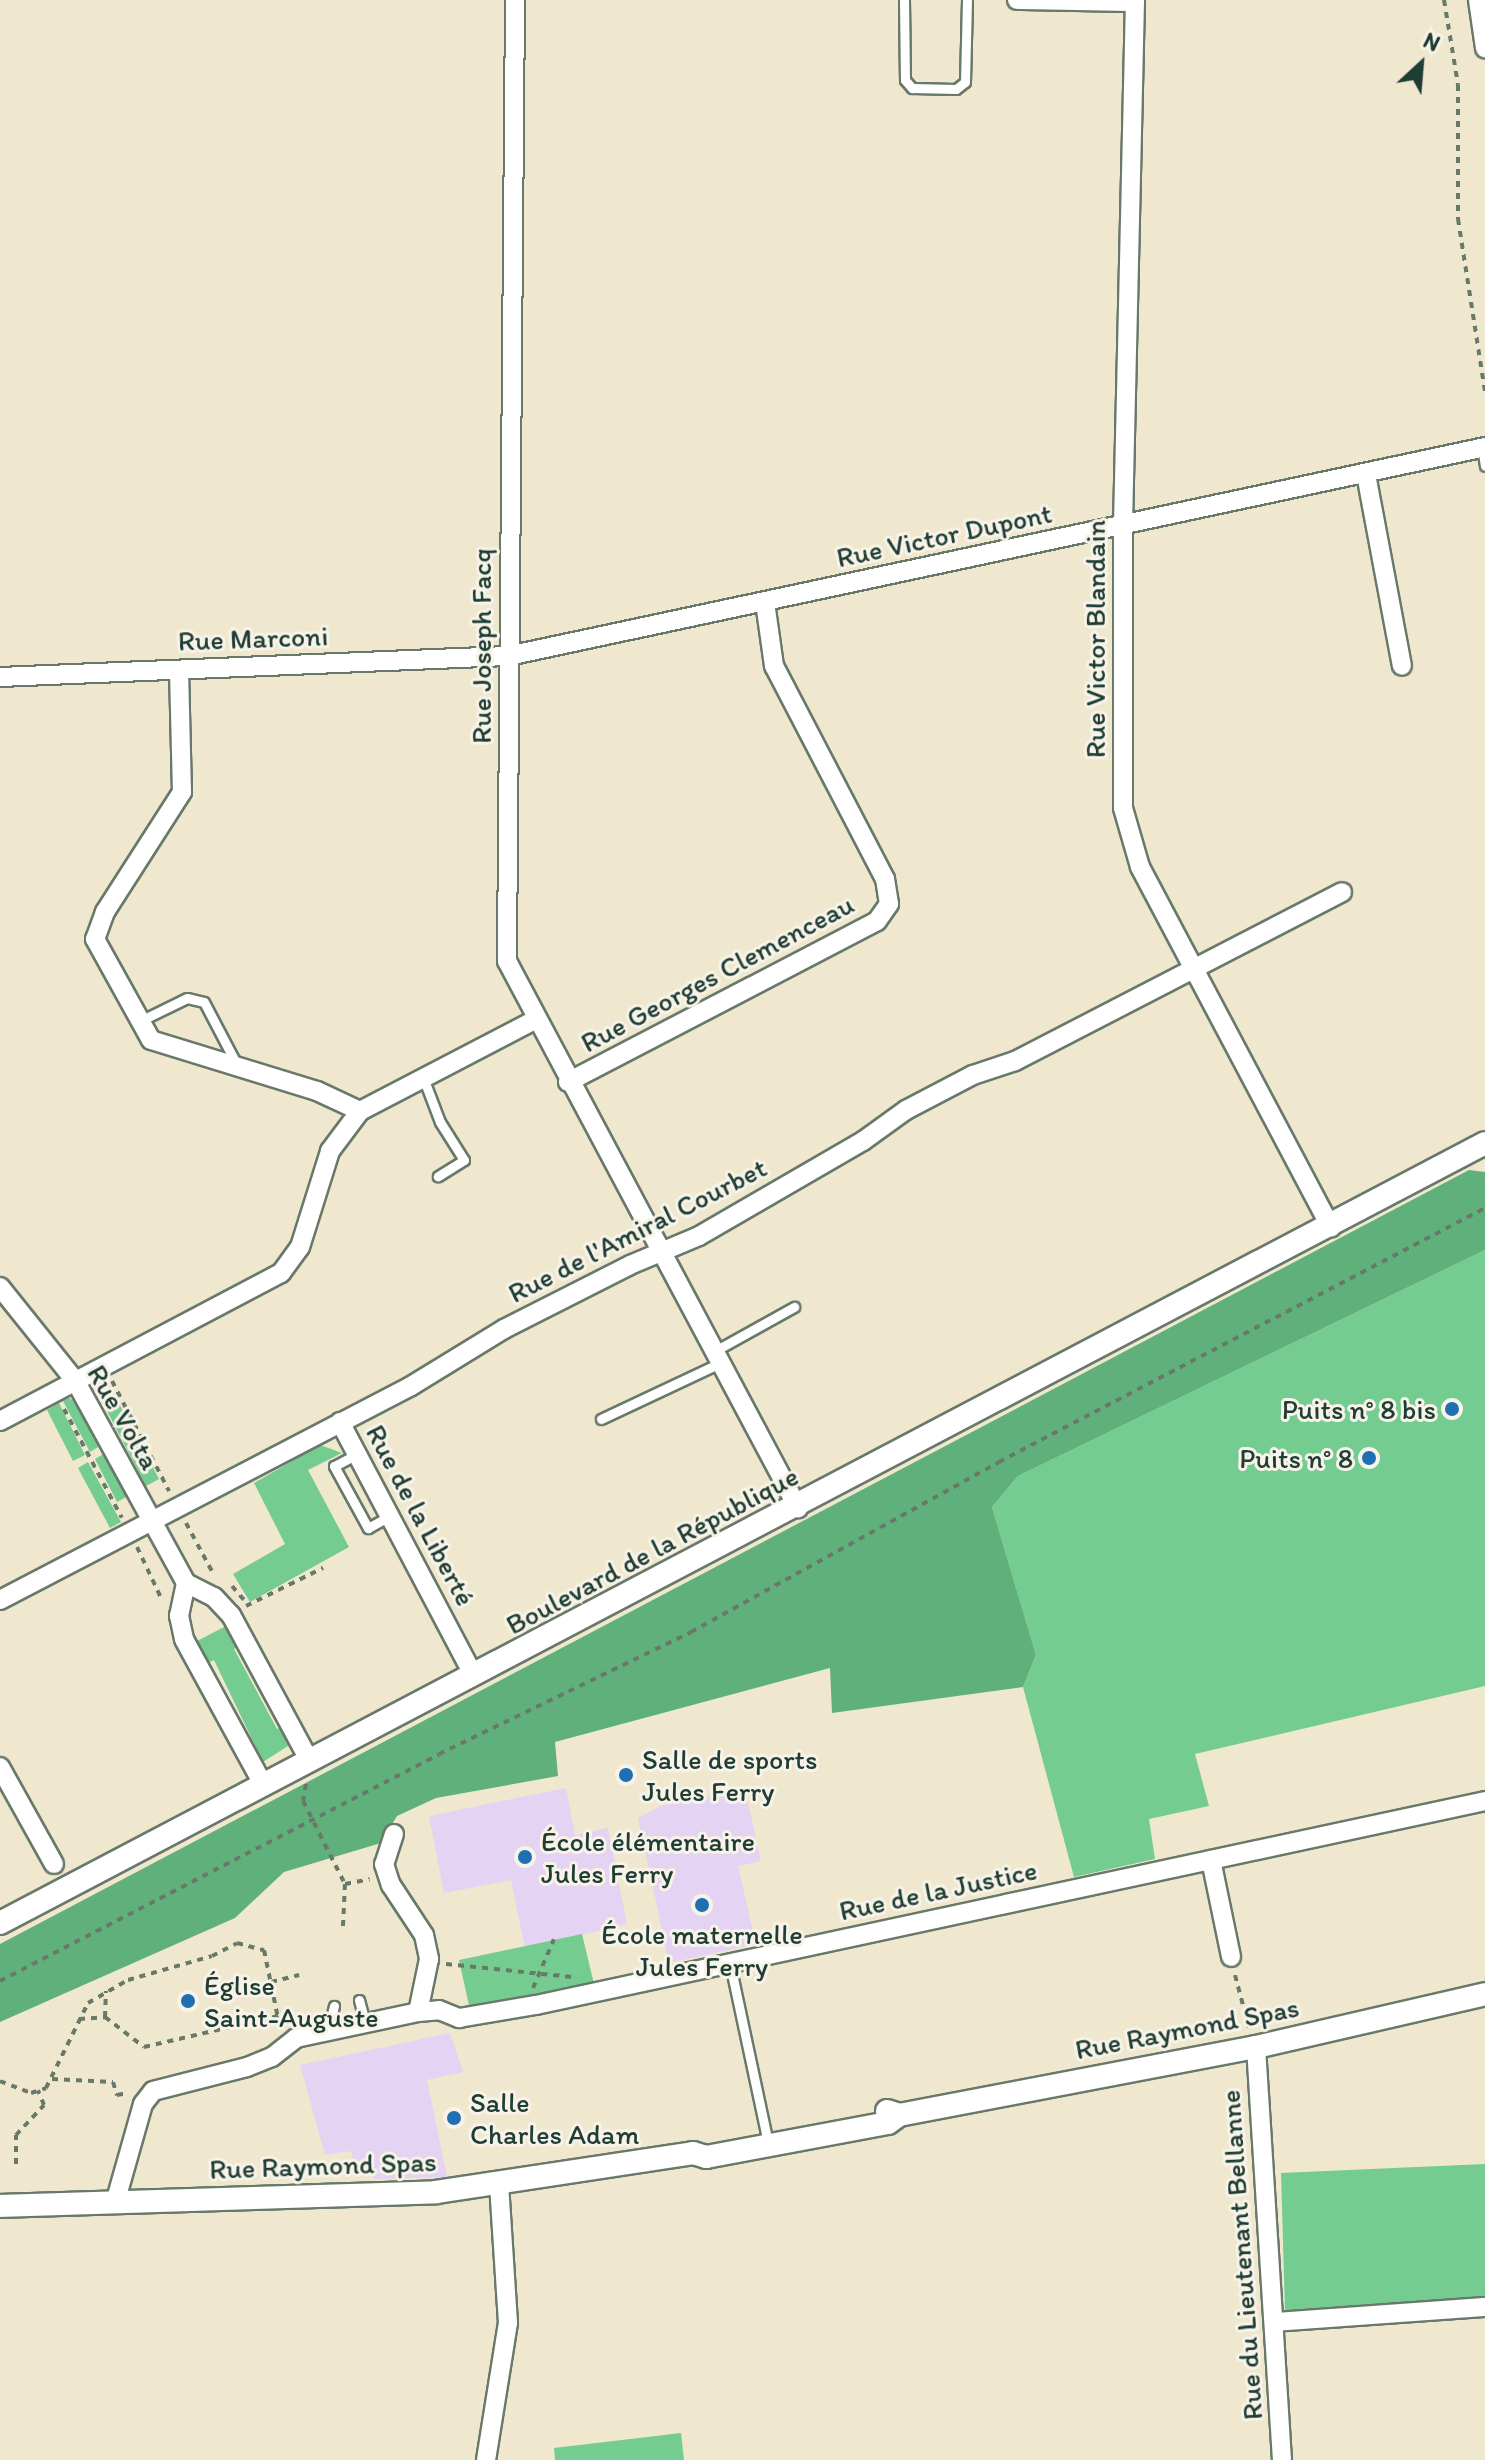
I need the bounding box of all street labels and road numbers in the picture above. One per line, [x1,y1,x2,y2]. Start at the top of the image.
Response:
street label: Rue Victor Dupont [833,496,1055,574]
street label: Rue Victor Blandain [1078,520,1112,758]
street label: Rue Joseph Facq [464,548,498,744]
street label: Rue Marconi [178,619,328,657]
street label: Rue Georges Clemenceau [575,887,859,1059]
street label: Rue de l'Amiral Courbet [503,1151,771,1309]
street label: Rue Volta [81,1359,167,1475]
street label: Rue de la Liberté [359,1419,483,1611]
street label: Boulevard de la République [500,1458,804,1642]
street label: Rue de la Justice [836,1853,1040,1927]
street label: Rue Raymond Spas [1072,1990,1302,2066]
street label: Rue du Lieutenant Bellanne [1213,2089,1269,2421]
street label: Rue Raymond Spas [208,2144,438,2186]

